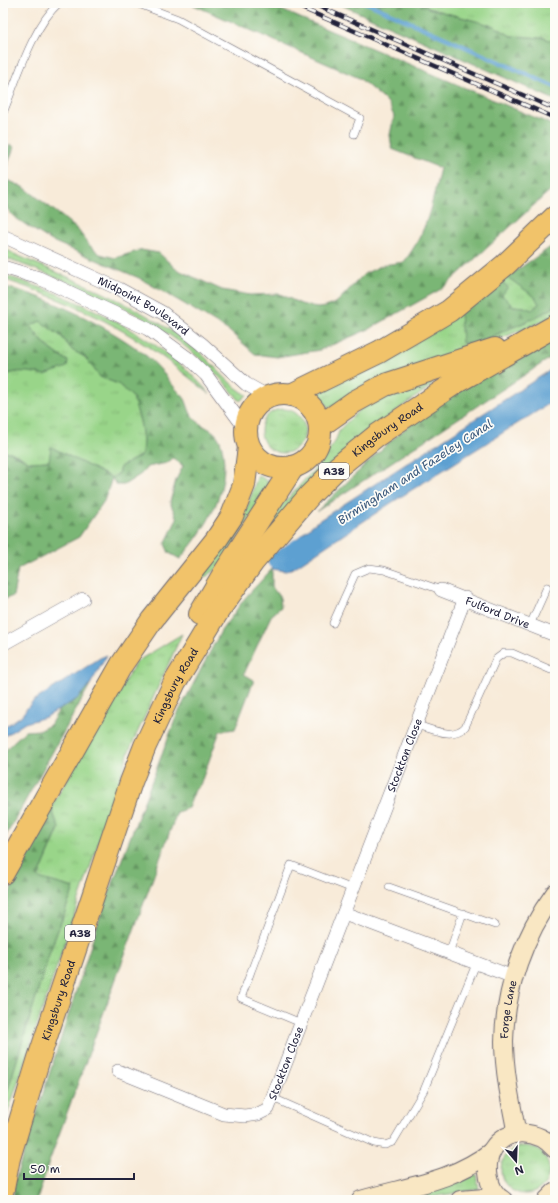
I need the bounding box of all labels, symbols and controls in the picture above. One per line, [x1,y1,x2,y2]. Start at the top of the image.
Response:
street label: Midpoint Boulevard [95,273,192,338]
street label: Kingsbury Road [349,399,426,460]
water label: Birmingham and Fazeley Canal [334,416,496,528]
road number: A38 [319,463,349,479]
street label: Fulford Drive [463,593,532,632]
street label: Kingsbury Road [149,645,202,726]
street label: Stockton Close [383,716,425,794]
road number: A38 [65,925,95,941]
street label: Kingsbury Road [38,958,79,1042]
street label: Forge Lane [497,978,520,1039]
street label: Stockton Close [265,1024,307,1102]
north arrow [496,1141,536,1181]
scale bar [24,1155,134,1181]
text: 50 m [30,1161,60,1177]
text: N [512,1161,526,1179]

